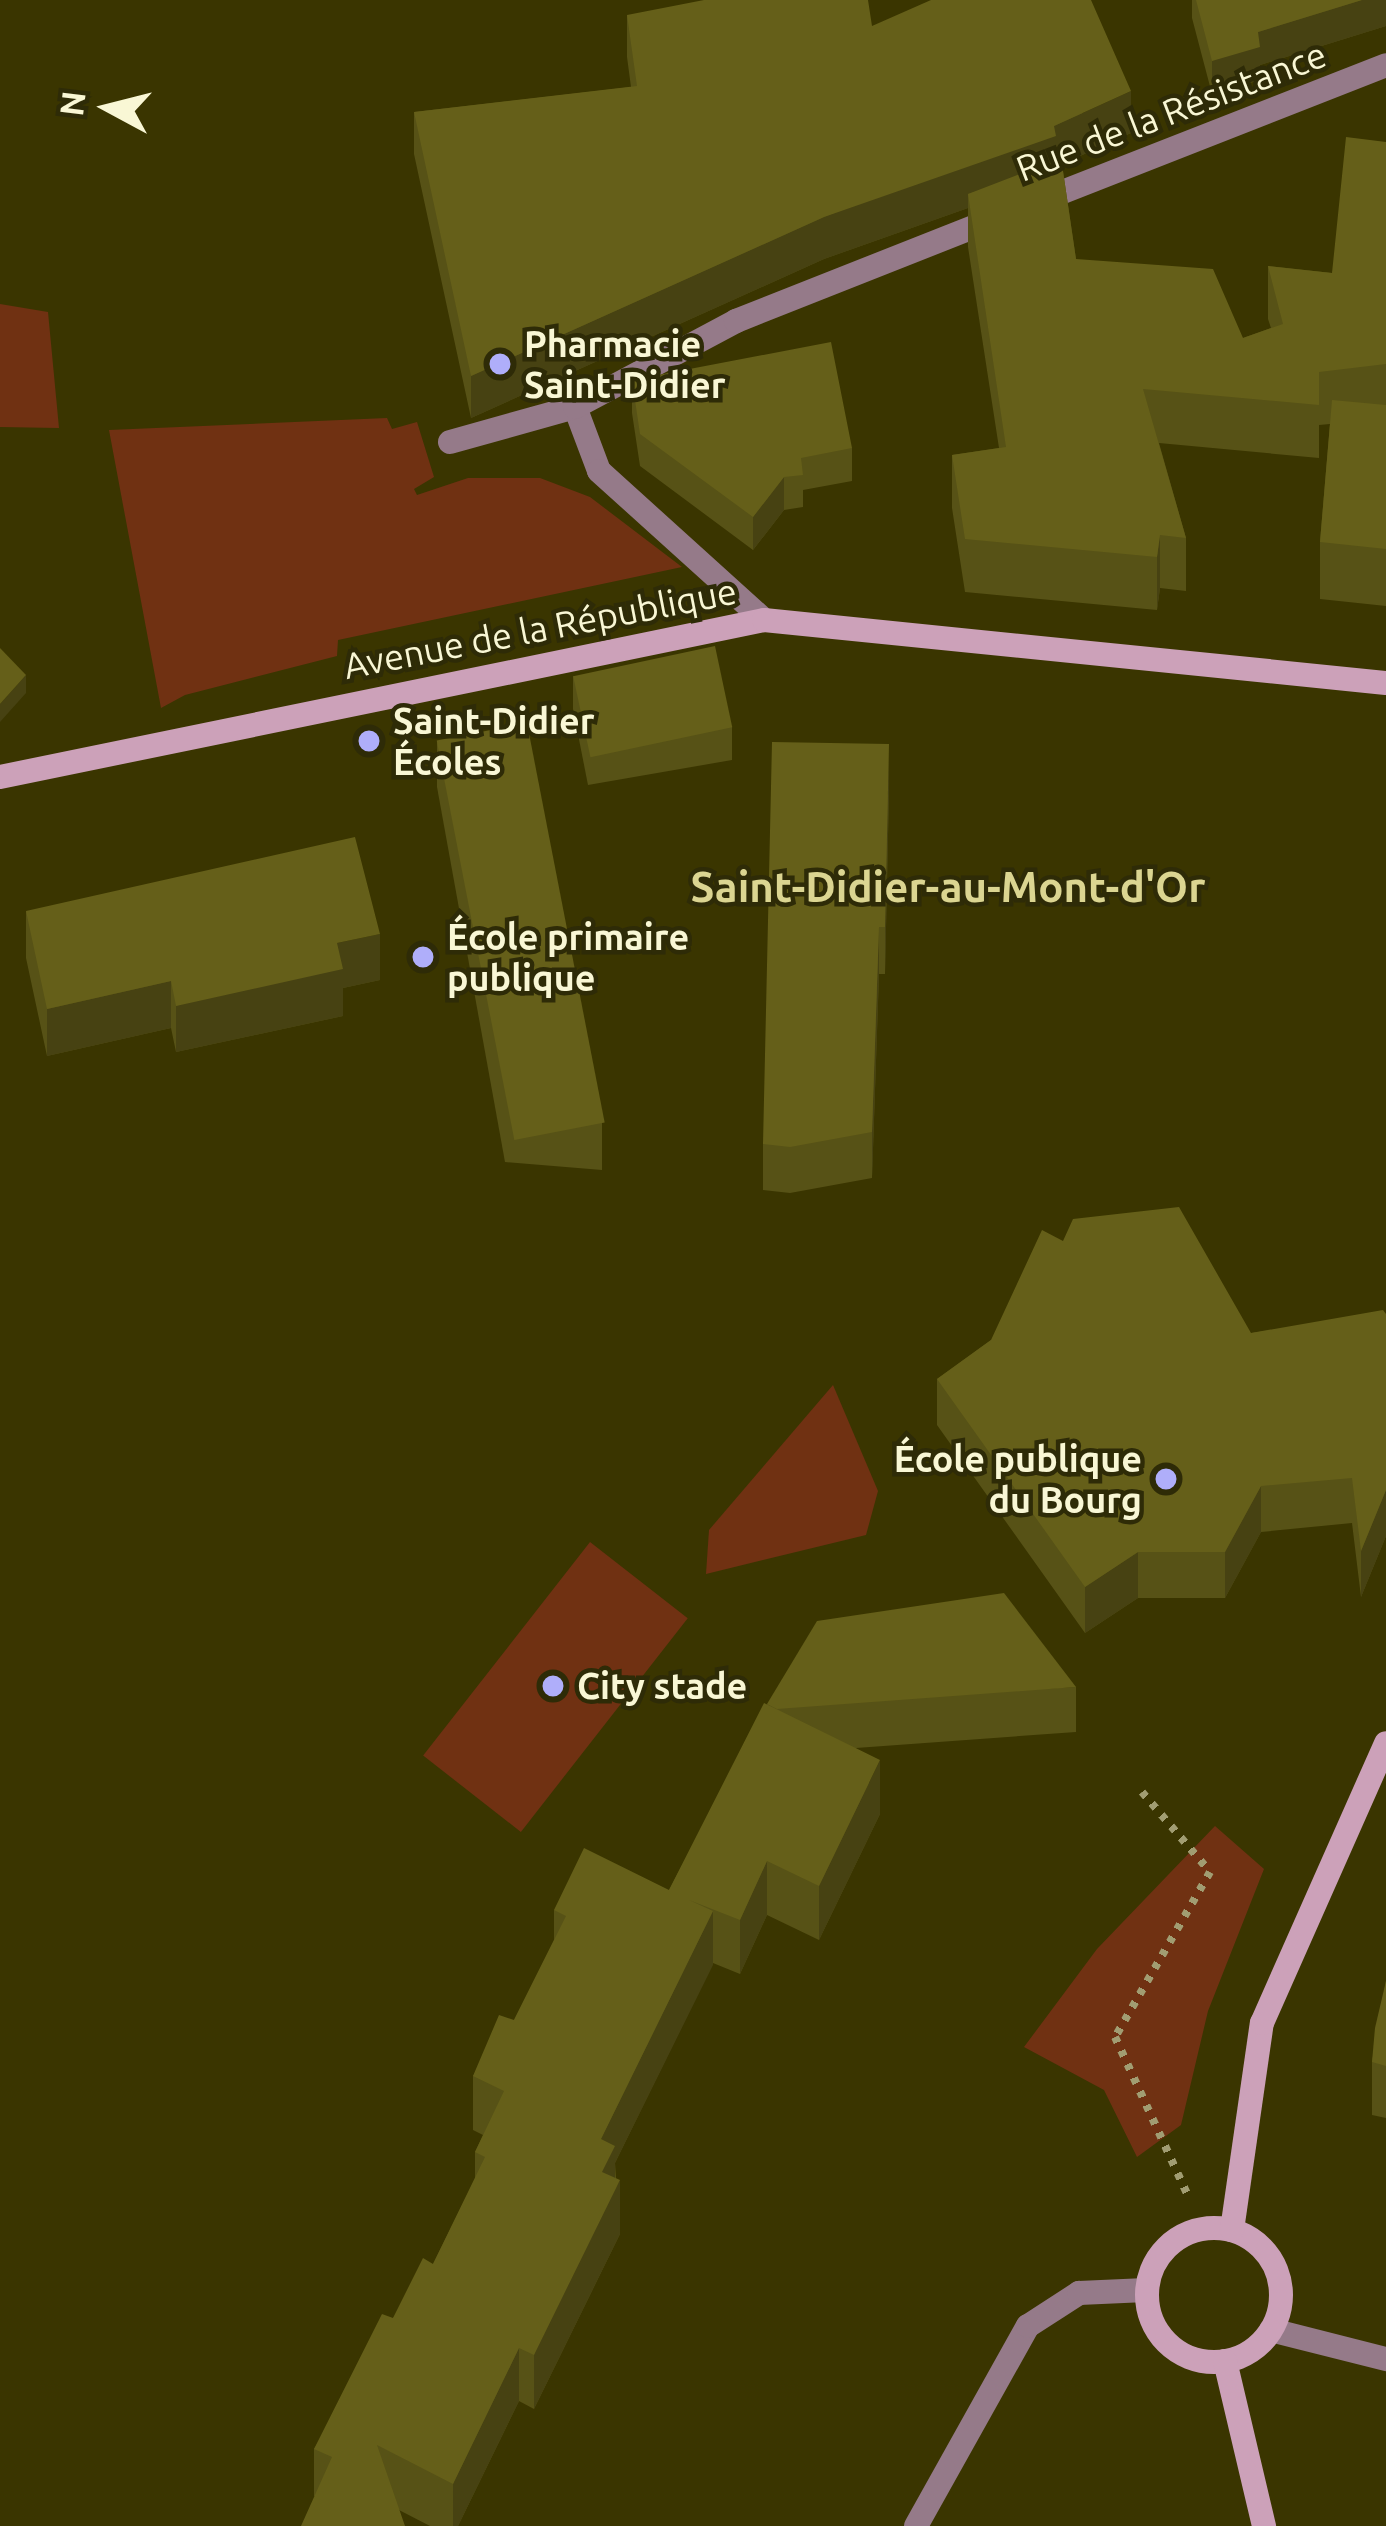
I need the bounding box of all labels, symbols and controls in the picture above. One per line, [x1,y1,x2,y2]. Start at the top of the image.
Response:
street label: Rue de la Résistance [1010,32,1332,190]
north arrow [48,48,168,168]
text: N [52,89,92,118]
place label: Pharmacie Saint-Didier [524,321,726,406]
marker: Pharmacie Saint-Didier [487,351,513,377]
street label: Avenue de la République [340,569,740,687]
place label: Saint-Didier Écoles [393,698,595,783]
marker: Saint-Didier Écoles [356,728,382,754]
district label: Saint-Didier-au-Mont-d'Or [691,862,1205,912]
place label: École primaire publique [447,914,689,999]
marker: École primaire publique [410,944,436,970]
place label: École publique du Bourg [894,1436,1142,1521]
marker: École publique du Bourg [1153,1466,1179,1492]
place label: City stade [577,1664,747,1708]
marker: City stade [540,1673,566,1699]

